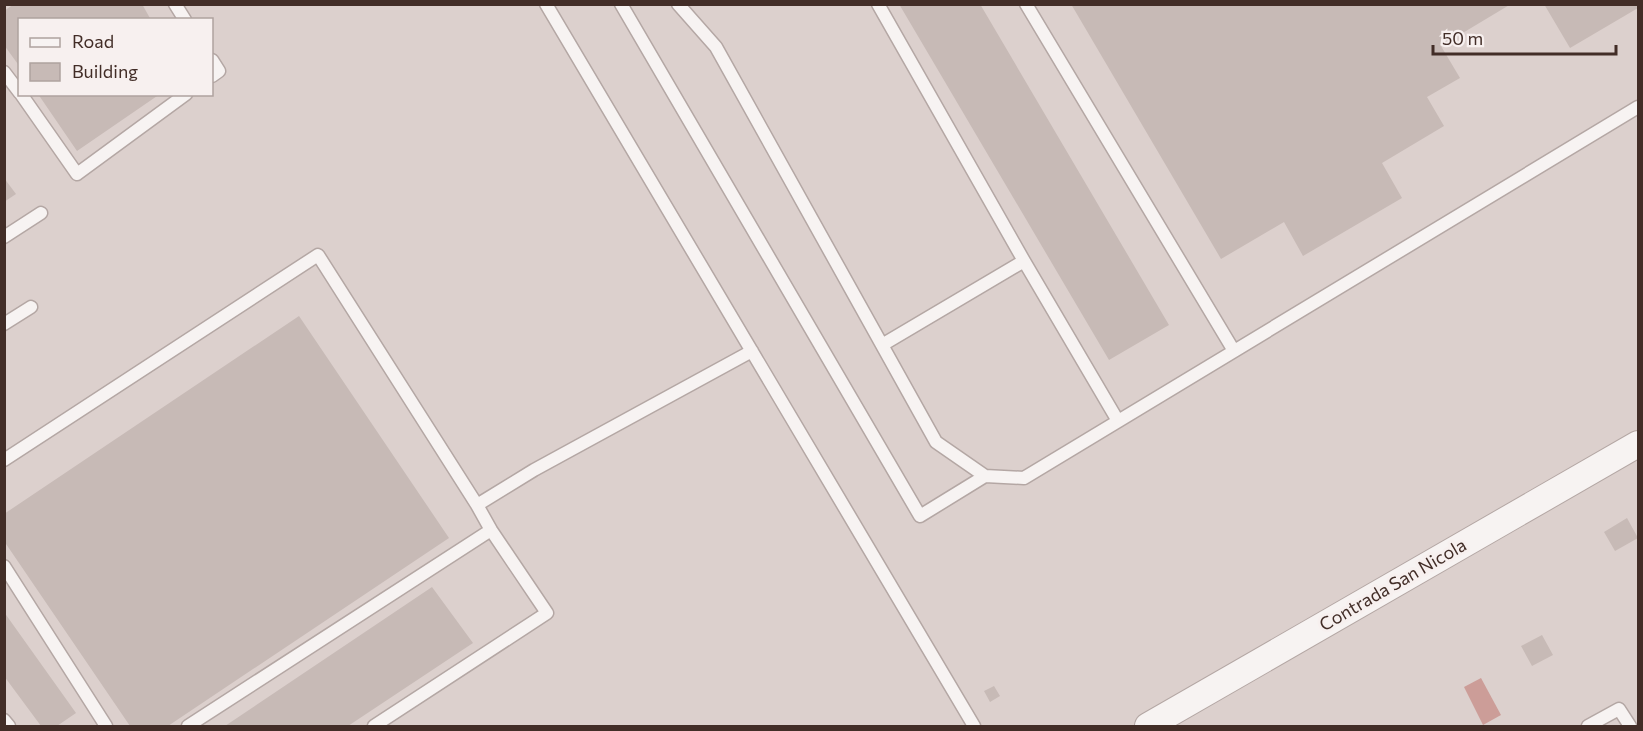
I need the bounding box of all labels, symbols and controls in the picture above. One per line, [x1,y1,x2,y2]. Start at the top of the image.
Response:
legend [18,18,213,96]
scale bar [1433,18,1616,56]
text: 50 m [1442,27,1483,49]
text: Road [72,30,114,52]
text: Building [72,60,138,82]
street label: Contrada San Nicola [1315,533,1470,635]

